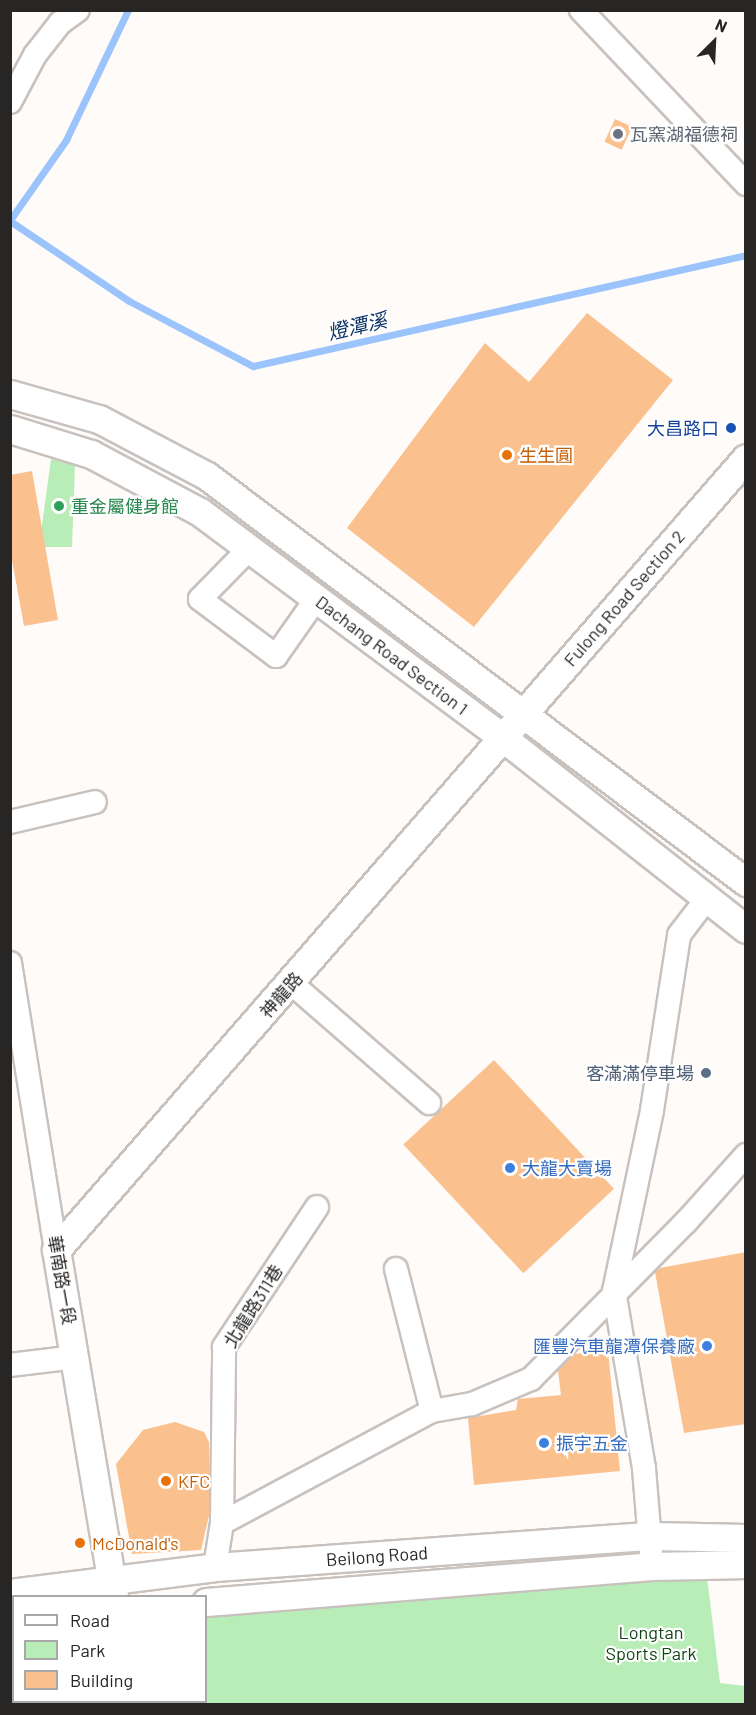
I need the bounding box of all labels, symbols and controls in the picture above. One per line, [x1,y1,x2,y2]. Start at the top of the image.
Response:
north arrow [684,12,744,72]
text: N [713,14,730,36]
place label: 瓦窯湖福德祠 [630,123,738,145]
marker: 瓦窯湖福德祠 [611,127,625,141]
water label: 燈潭溪 [325,308,389,344]
place label: 大昌路口 [647,417,719,439]
marker: 大昌路口 [724,421,738,435]
place label: 生生圓 [519,444,573,466]
marker: 生生圓 [500,448,514,462]
place label: 重金屬健身館 [71,495,179,517]
marker: 重金屬健身館 [52,499,66,513]
street label: Fulong Road Section 2 [559,526,689,670]
street label: Dachang Road Section 1 [312,591,472,719]
street label: 神龍路 [255,968,307,1022]
place label: 客滿滿停車場 [586,1062,694,1084]
marker: 客滿滿停車場 [699,1066,713,1080]
place label: 大龍大賣場 [522,1157,612,1179]
marker: 大龍大賣場 [503,1161,517,1175]
street label: 華南路一段 [44,1234,80,1326]
street label: 北龍路311巷 [219,1261,287,1351]
place label: 匯豐汽車龍潭保養廠 [533,1335,695,1357]
marker: 匯豐汽車龍潭保養廠 [700,1339,714,1353]
place label: 振宇五金 [556,1432,628,1454]
marker: 振宇五金 [537,1436,551,1450]
place label: KFC [178,1470,210,1492]
marker: KFC [159,1474,173,1488]
place label: McDonald's [92,1532,179,1554]
marker: McDonald's [73,1536,87,1550]
street label: Beilong Road [325,1542,429,1570]
legend [12,1595,207,1703]
text: Road [70,1609,110,1631]
park label: Longtan Sports Park [605,1622,697,1664]
text: Park [70,1639,105,1661]
text: Building [70,1669,133,1691]

